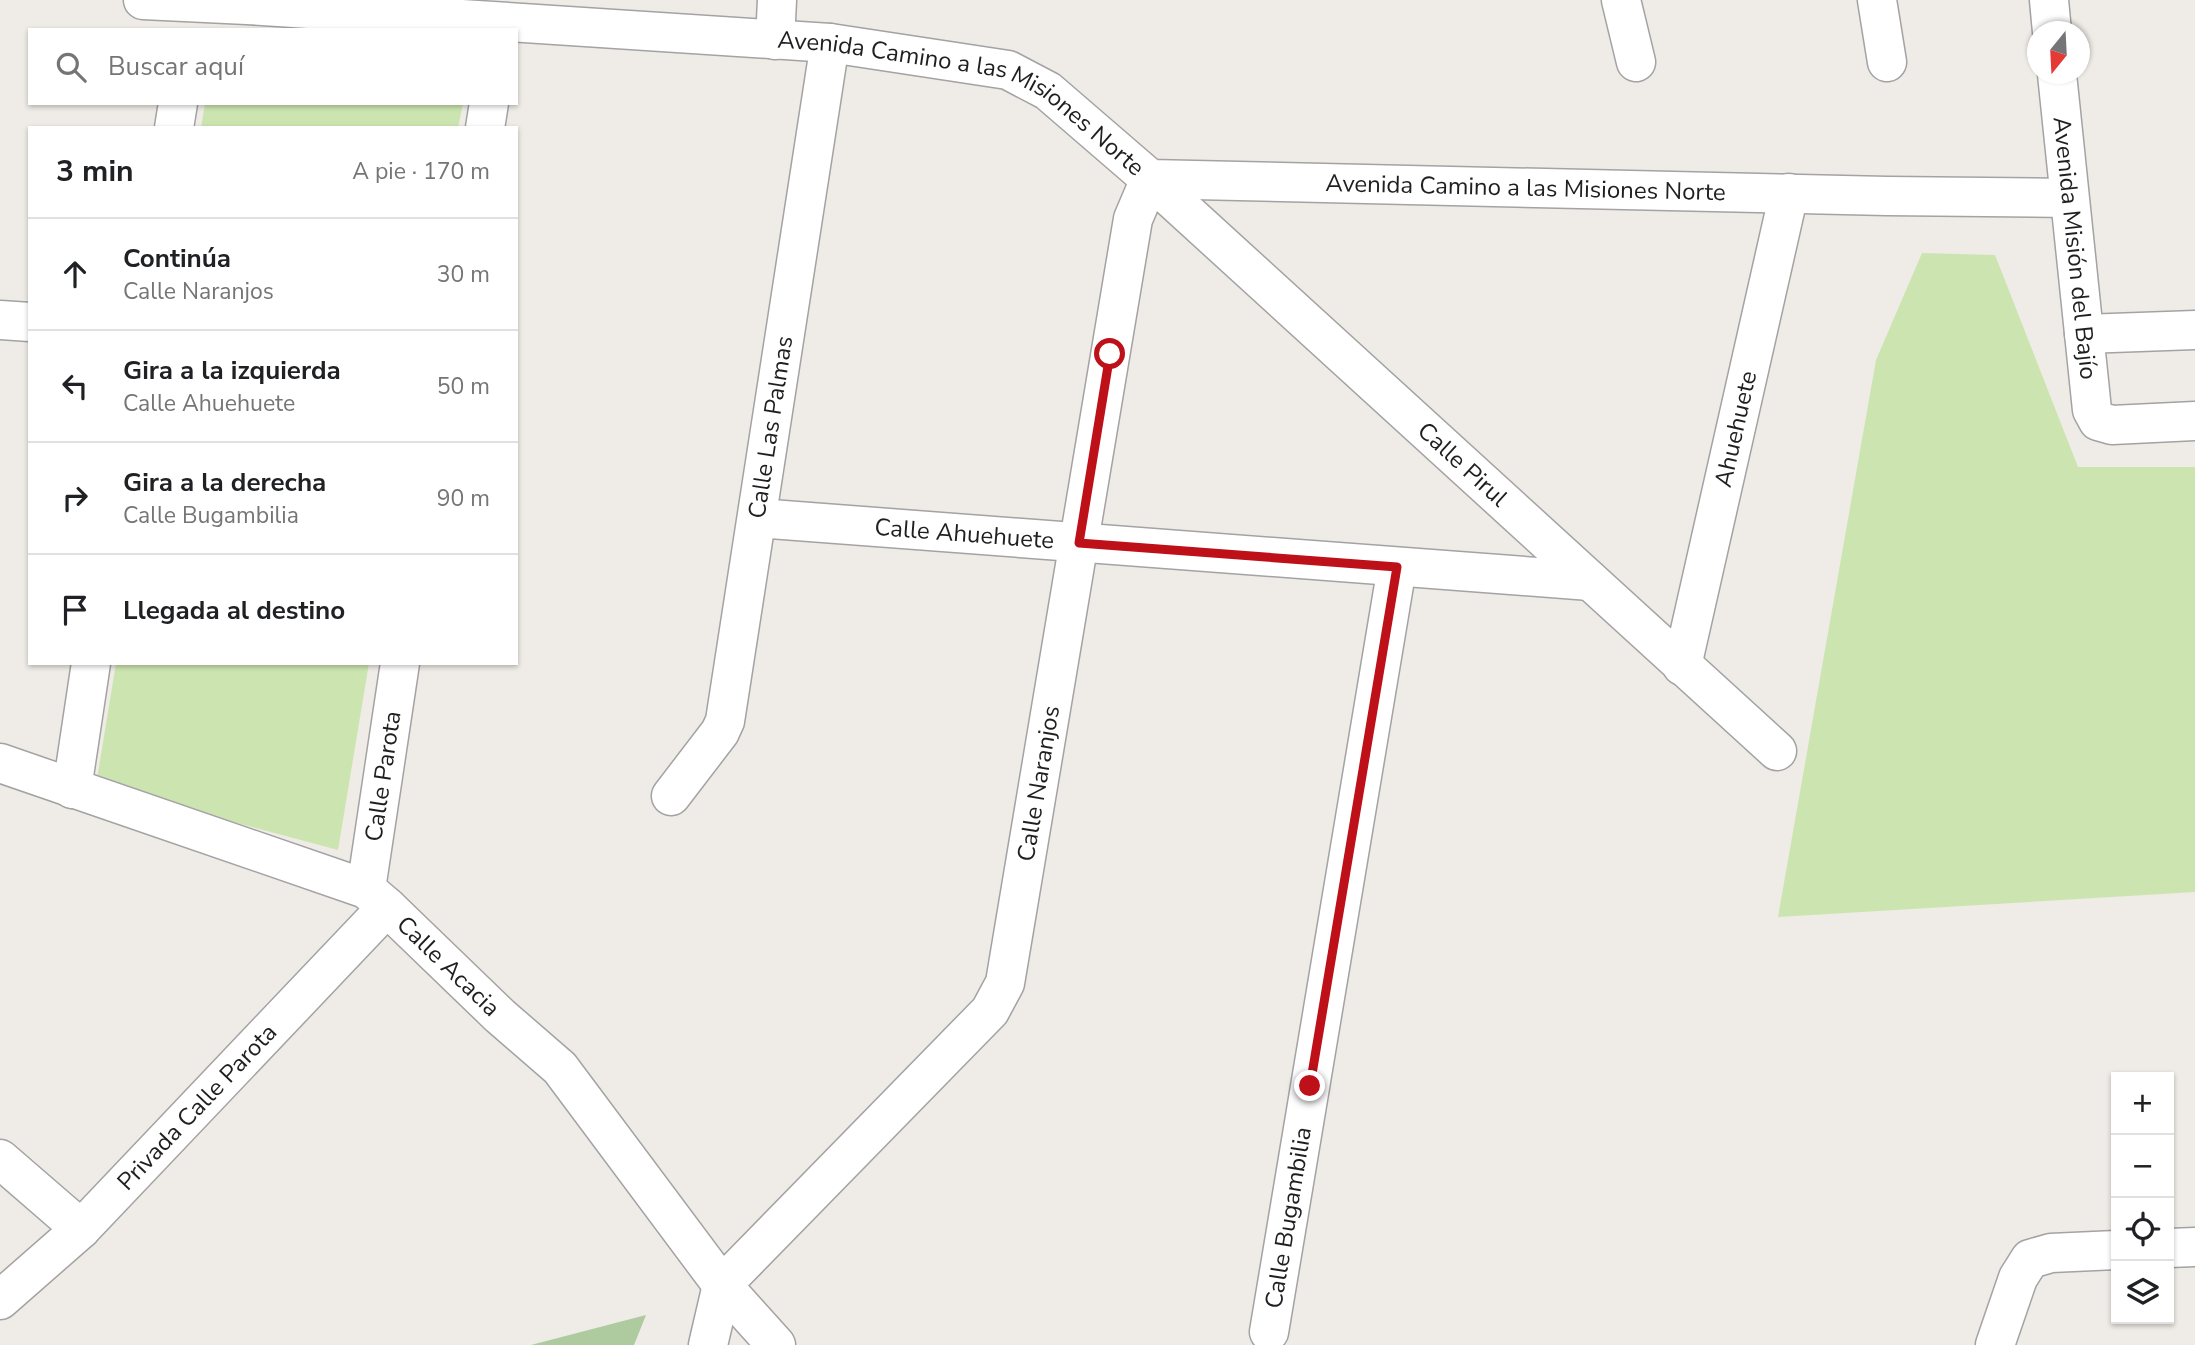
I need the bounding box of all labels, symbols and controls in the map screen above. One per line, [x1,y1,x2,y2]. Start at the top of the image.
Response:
north arrow [2027,21,2090,84]
street label: Avenida Camino a las Misiones Norte [777,24,1151,183]
search box [28,28,518,105]
icon: search [52,48,90,86]
text: Buscar aquí [108,49,244,84]
street label: Avenida Misión del Bajío [2046,115,2105,381]
text: 3 min [56,151,134,192]
text: A pie · 170 m [352,156,490,187]
street label: Avenida Camino a las Misiones Norte [1325,167,1726,208]
text: Continúa [123,241,231,276]
icon: ahead [56,255,94,293]
text: 30 m [437,259,490,290]
text: Calle Naranjos [123,276,274,307]
street label: Calle Las Palmas [741,334,800,521]
route start [1094,338,1125,369]
text: Gira a la izquierda [123,353,341,388]
icon: left [56,367,94,405]
street label: Ahuehuete [1707,368,1764,490]
text: 50 m [437,371,490,402]
text: Calle Ahuehuete [123,388,295,419]
street label: Calle Pirul [1411,415,1515,514]
text: Gira a la derecha [123,465,326,500]
icon: right [56,479,94,517]
text: 90 m [437,483,490,514]
text: Calle Bugambilia [123,500,299,531]
street label: Calle Ahuehuete [874,511,1055,556]
icon: arrive [56,591,94,629]
text: Llegada al destino [123,593,345,628]
street label: Calle Naranjos [1010,703,1067,864]
street label: Calle Parota [357,709,409,844]
street label: Calle Acacia [390,909,507,1024]
street label: Privada Calle Parota [110,1017,284,1197]
route end [1294,1070,1325,1101]
map controls [2111,1072,2174,1324]
button: + [2111,1072,2174,1135]
street label: Calle Bugambilia [1257,1124,1319,1311]
button: − [2111,1135,2174,1198]
button: locate [2111,1198,2174,1261]
button: layers [2111,1261,2174,1324]

